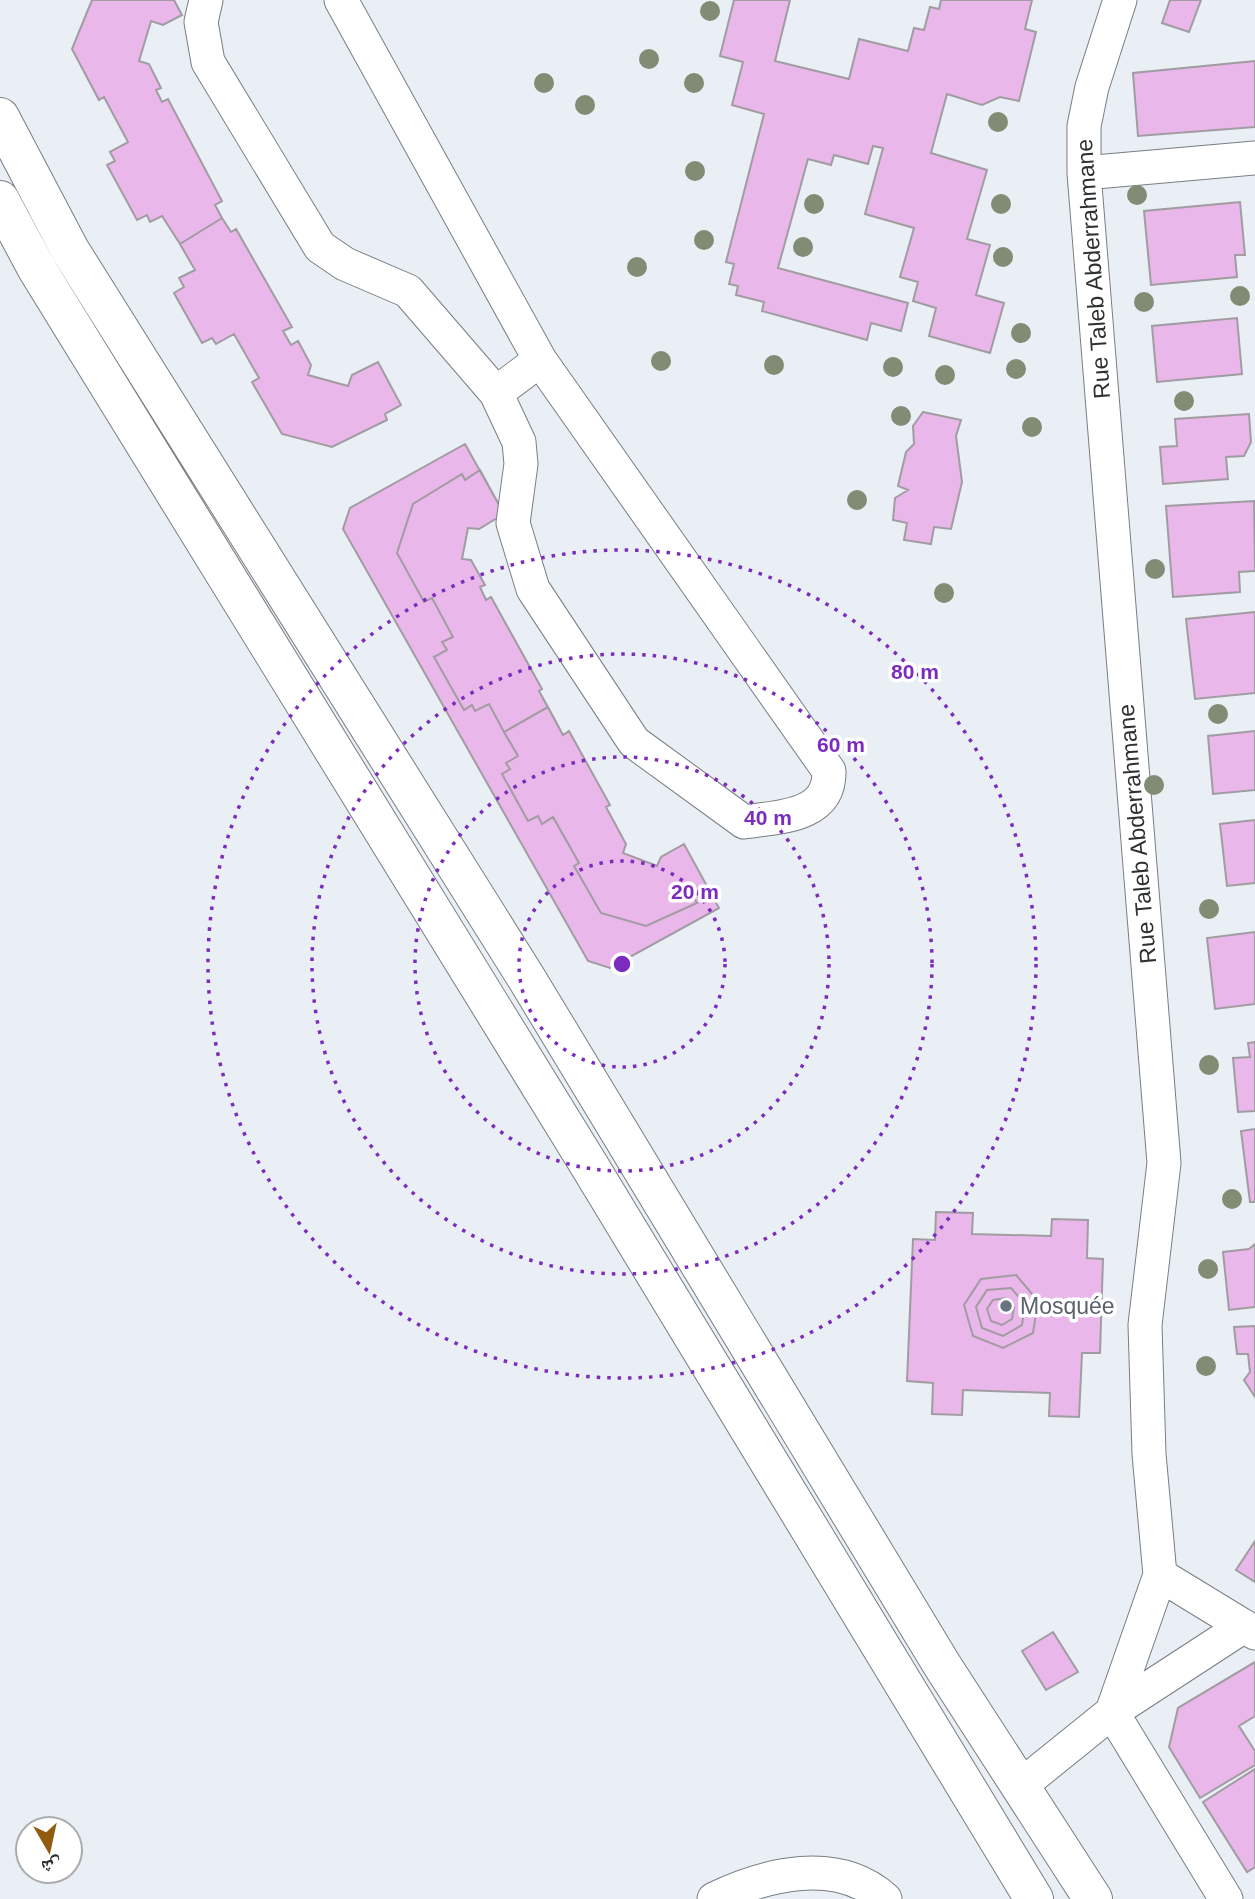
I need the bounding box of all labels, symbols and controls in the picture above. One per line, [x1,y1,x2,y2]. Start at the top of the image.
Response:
street label: Rue Taleb Abderrahmane [1071,138,1115,400]
text: 80 m [891,660,939,683]
street label: Rue Taleb Abderrahmane [1113,703,1161,965]
text: 60 m [817,733,865,756]
text: 40 m [744,806,792,829]
text: 20 m [671,880,719,903]
centre of rings [610,952,634,976]
place label: Mosquée [1020,1293,1115,1319]
marker: Mosquée [998,1298,1014,1314]
north arrow [14,1815,84,1885]
text: ش [40,1853,63,1878]

